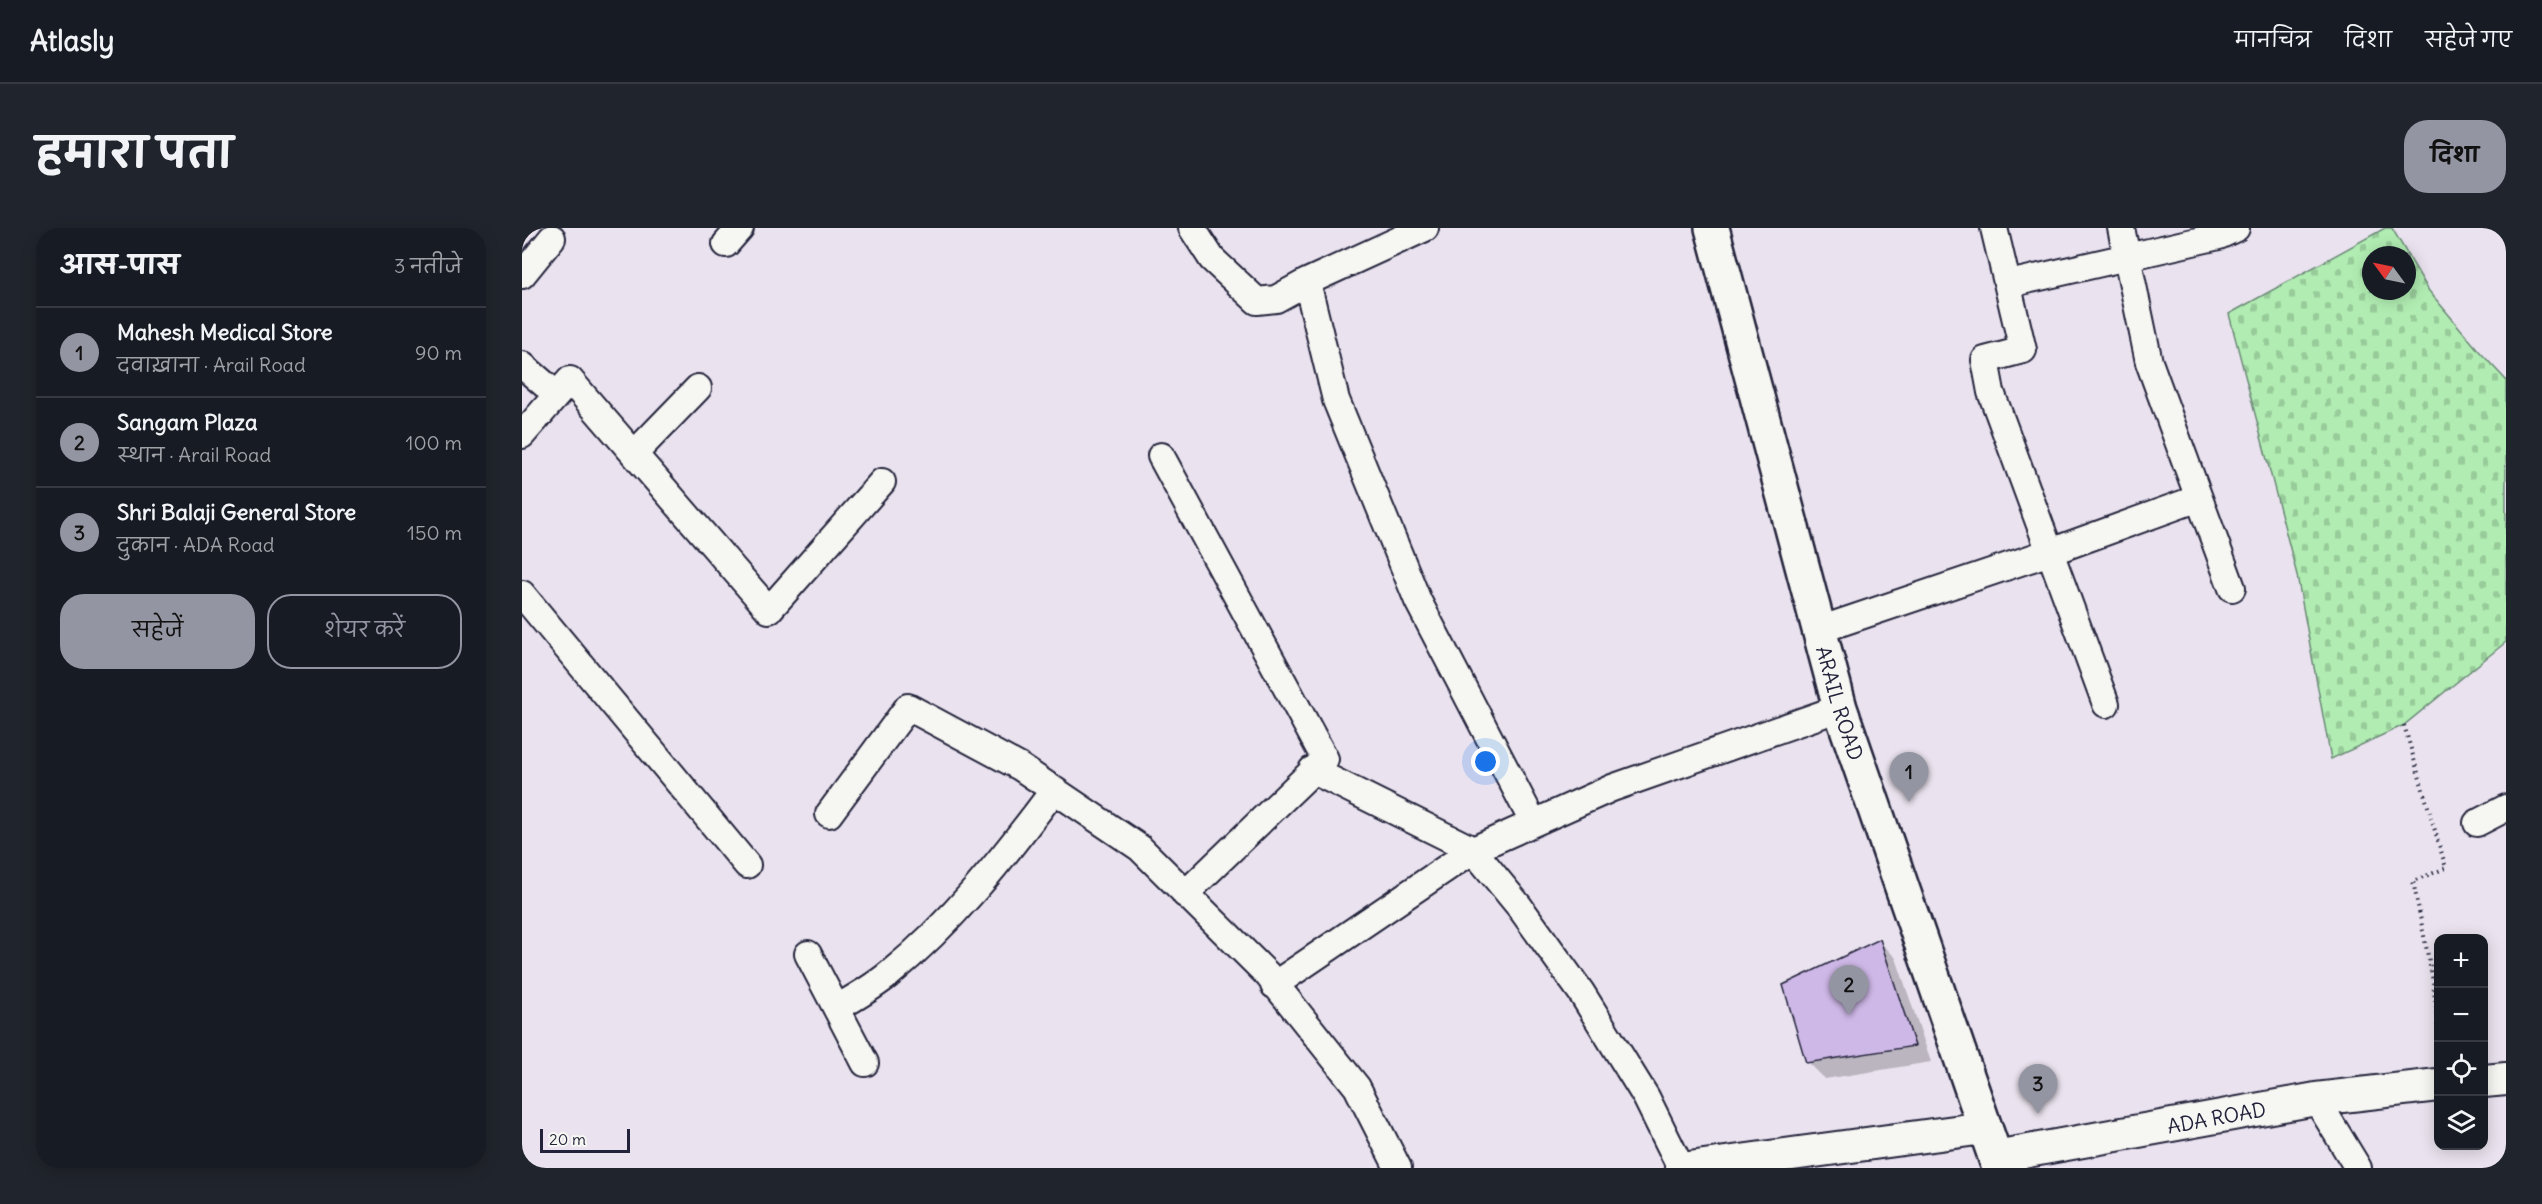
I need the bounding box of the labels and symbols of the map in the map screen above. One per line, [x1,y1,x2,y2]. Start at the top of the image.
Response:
north arrow [2362,246,2416,300]
street label: ARAIL ROAD [1811,643,1870,763]
your location [1471,747,1500,776]
pin: 1 [1890,752,1928,802]
pin: 2 [1830,966,1868,1015]
pin: 3 [2018,1064,2058,1114]
street label: ADA ROAD [2165,1096,2268,1138]
scale bar [540,1126,630,1154]

